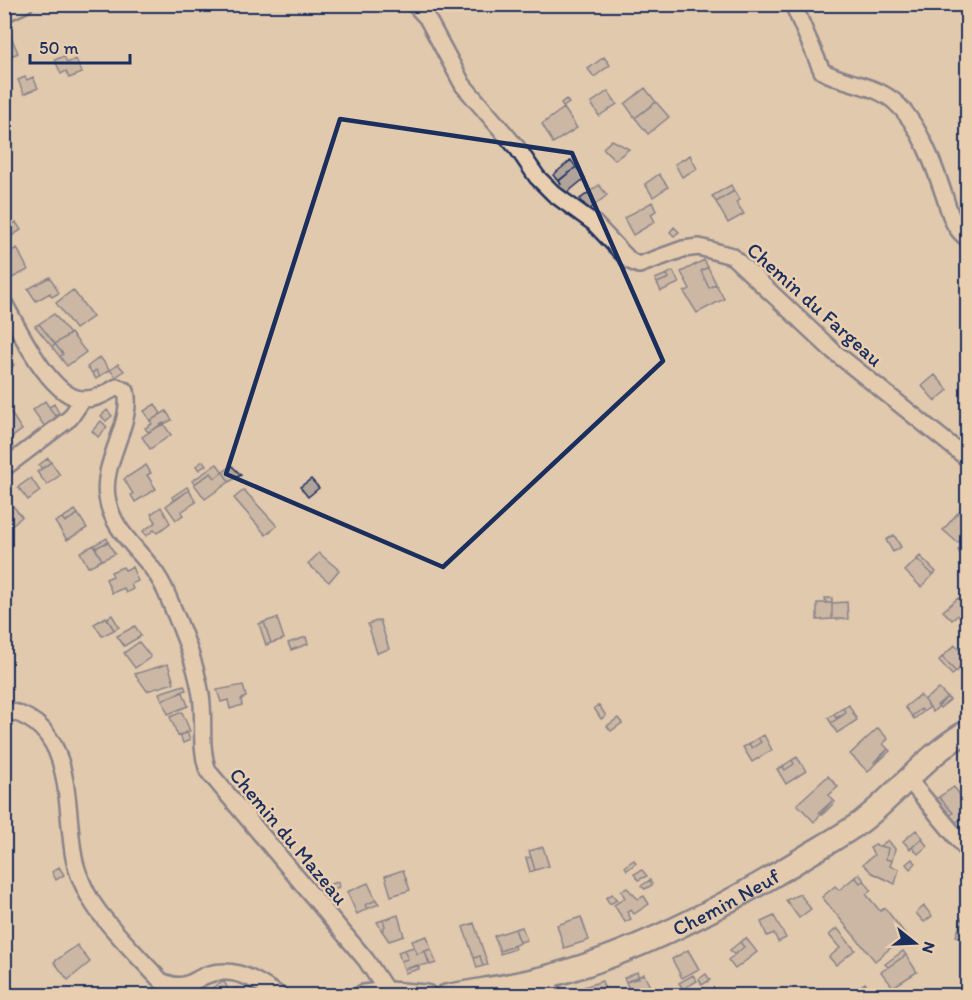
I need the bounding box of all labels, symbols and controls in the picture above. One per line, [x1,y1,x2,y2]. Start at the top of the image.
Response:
scale bar [30,27,130,65]
text: 50 m [39,37,79,59]
street label: Chemin du Fargeau [742,237,888,372]
street label: Chemin du Mazeau [224,762,354,910]
street label: Chemin Neuf [668,863,784,941]
north arrow [885,913,945,973]
text: N [918,939,939,956]

